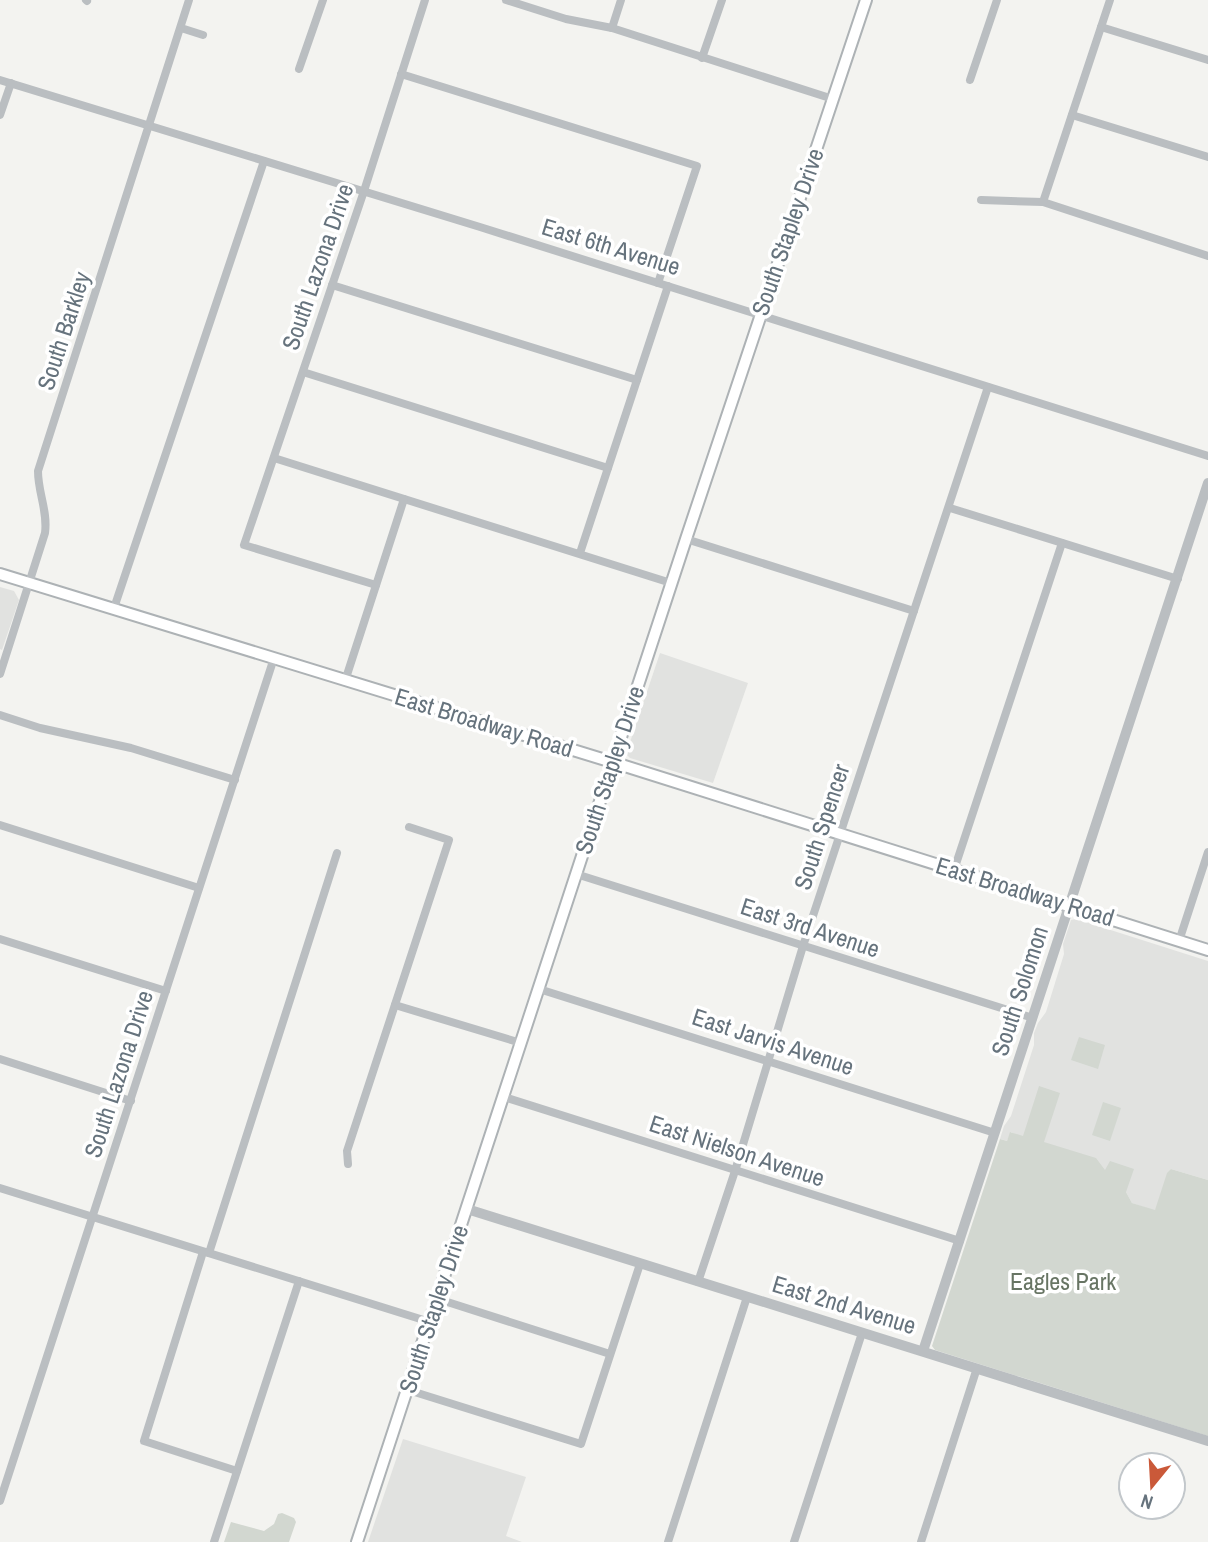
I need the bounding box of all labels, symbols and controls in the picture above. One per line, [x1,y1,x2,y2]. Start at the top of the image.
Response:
street label: South Stapley Drive [743,144,831,320]
street label: South Lazona Drive [274,179,360,354]
street label: East 6th Avenue [538,210,684,282]
street label: South Barkley [29,267,97,394]
street label: East Broadway Road [391,680,577,764]
street label: South Stapley Drive [567,682,651,858]
street label: South Spencer [786,759,857,894]
street label: East Broadway Road [932,849,1118,933]
street label: East 3rd Avenue [737,890,884,965]
street label: South Solomon [983,922,1055,1060]
street label: South Lazona Drive [76,986,160,1161]
street label: East Jarvis Avenue [688,1000,858,1082]
street label: East Nielson Avenue [646,1107,829,1193]
street label: South Stapley Drive [391,1221,475,1397]
park label: Eagles Park [1010,1265,1116,1297]
street label: East 2nd Avenue [769,1267,920,1341]
north arrow [1117,1451,1187,1521]
text: N [1137,1488,1156,1516]

